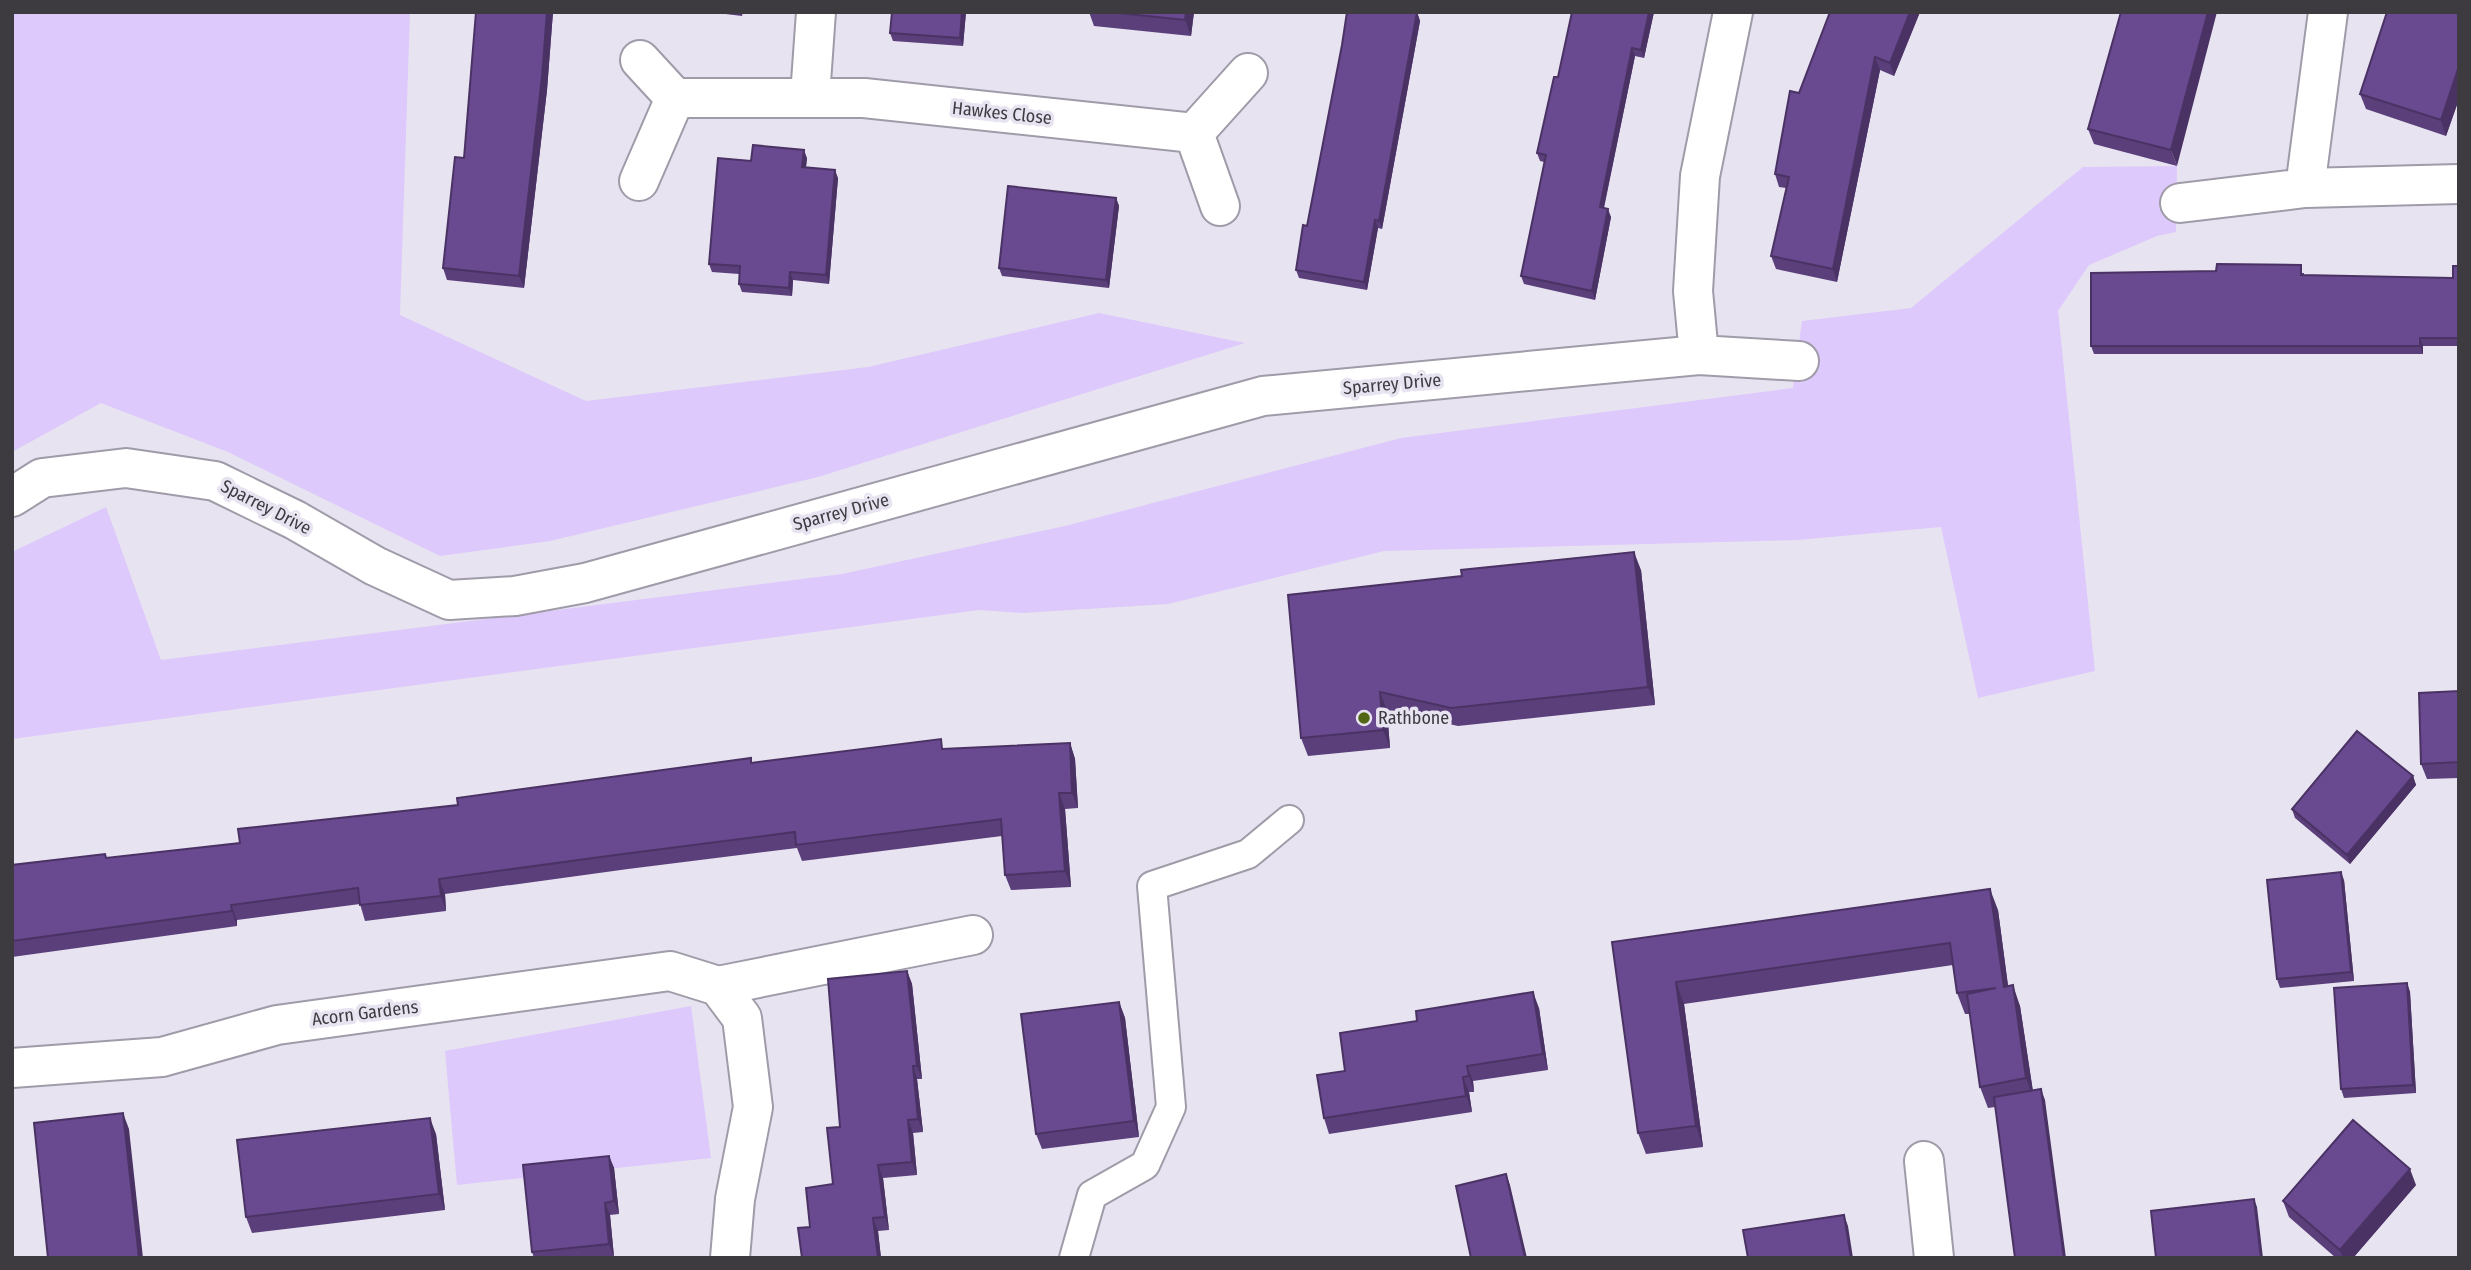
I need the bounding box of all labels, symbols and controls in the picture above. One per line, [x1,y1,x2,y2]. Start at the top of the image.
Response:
street label: Hawkes Close [951,97,1053,129]
street label: Sparrey Drive [1342,369,1442,399]
street label: Sparrey Drive [217,475,315,539]
street label: Sparrey Drive [791,489,891,535]
place label: Rathbone [1378,707,1449,729]
marker: Rathbone [1356,710,1372,726]
street label: Acorn Gardens [311,996,420,1030]

